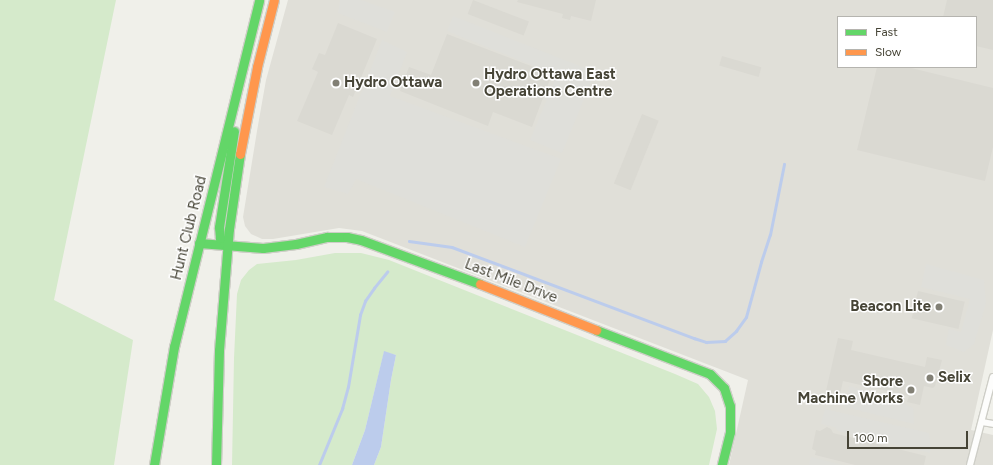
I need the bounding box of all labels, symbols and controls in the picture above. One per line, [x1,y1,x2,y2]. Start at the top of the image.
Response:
legend [837,16,977,68]
text: Fast [875,25,898,39]
text: Slow [875,45,901,59]
place label: Hydro Ottawa East Operations Centre [484,65,616,100]
place label: Hydro Ottawa [344,74,442,92]
marker: Hydro Ottawa [331,78,341,88]
marker: Hydro Ottawa East Operations Centre [471,78,481,88]
street label: Hunt Club Road [167,174,211,282]
street label: Last Mile Drive [462,255,560,307]
place label: Beacon Lite [850,298,931,316]
marker: Beacon Lite [934,302,944,312]
place label: Selix [938,369,971,387]
place label: Shore Machine Works [797,372,903,407]
marker: Selix [925,373,935,383]
marker: Shore Machine Works [906,385,916,395]
scale bar [849,423,970,449]
text: 100 m [854,431,888,445]

